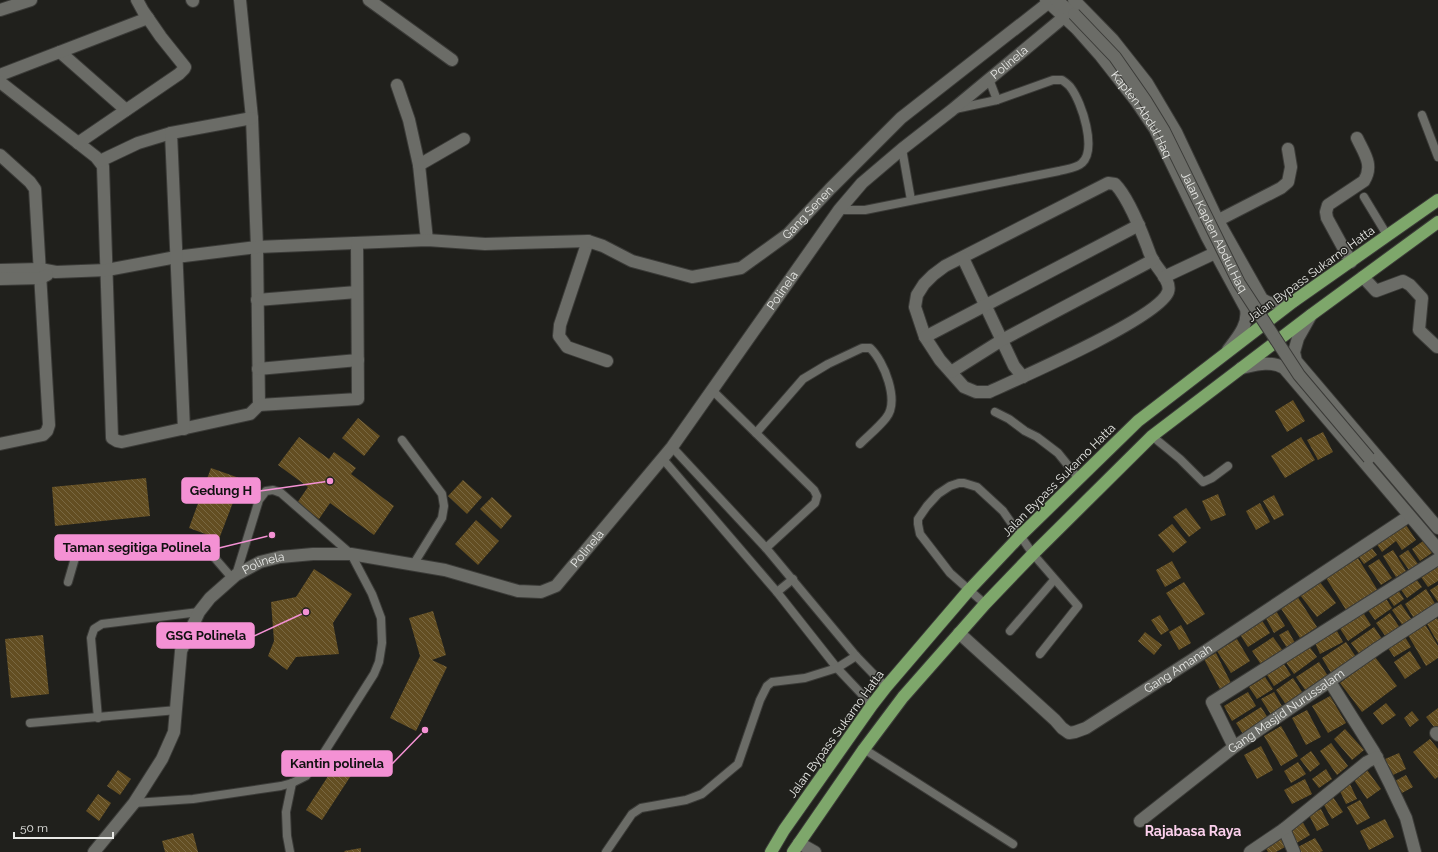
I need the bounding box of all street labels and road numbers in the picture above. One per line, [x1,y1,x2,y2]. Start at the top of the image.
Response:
street label: Polinela [988,43,1031,82]
street label: Kapten Abdul Haq [1108,68,1175,160]
street label: Jalan Kapten Abdul Haq [1178,169,1250,295]
street label: Gang Senen [780,183,836,243]
street label: Jalan Bypass Sukarno Hatta [1245,223,1377,325]
street label: Polinela [764,268,801,312]
street label: Jalan Bypass Sukarno Hatta [1000,421,1118,539]
street label: Polinela [568,527,607,570]
street label: Polinela [240,550,285,577]
street label: Gang Amanah [1141,642,1215,696]
street label: Gang Masjid Nurussalam [1225,666,1347,756]
street label: Jalan Bypass Sukarno Hatta [785,668,887,800]

